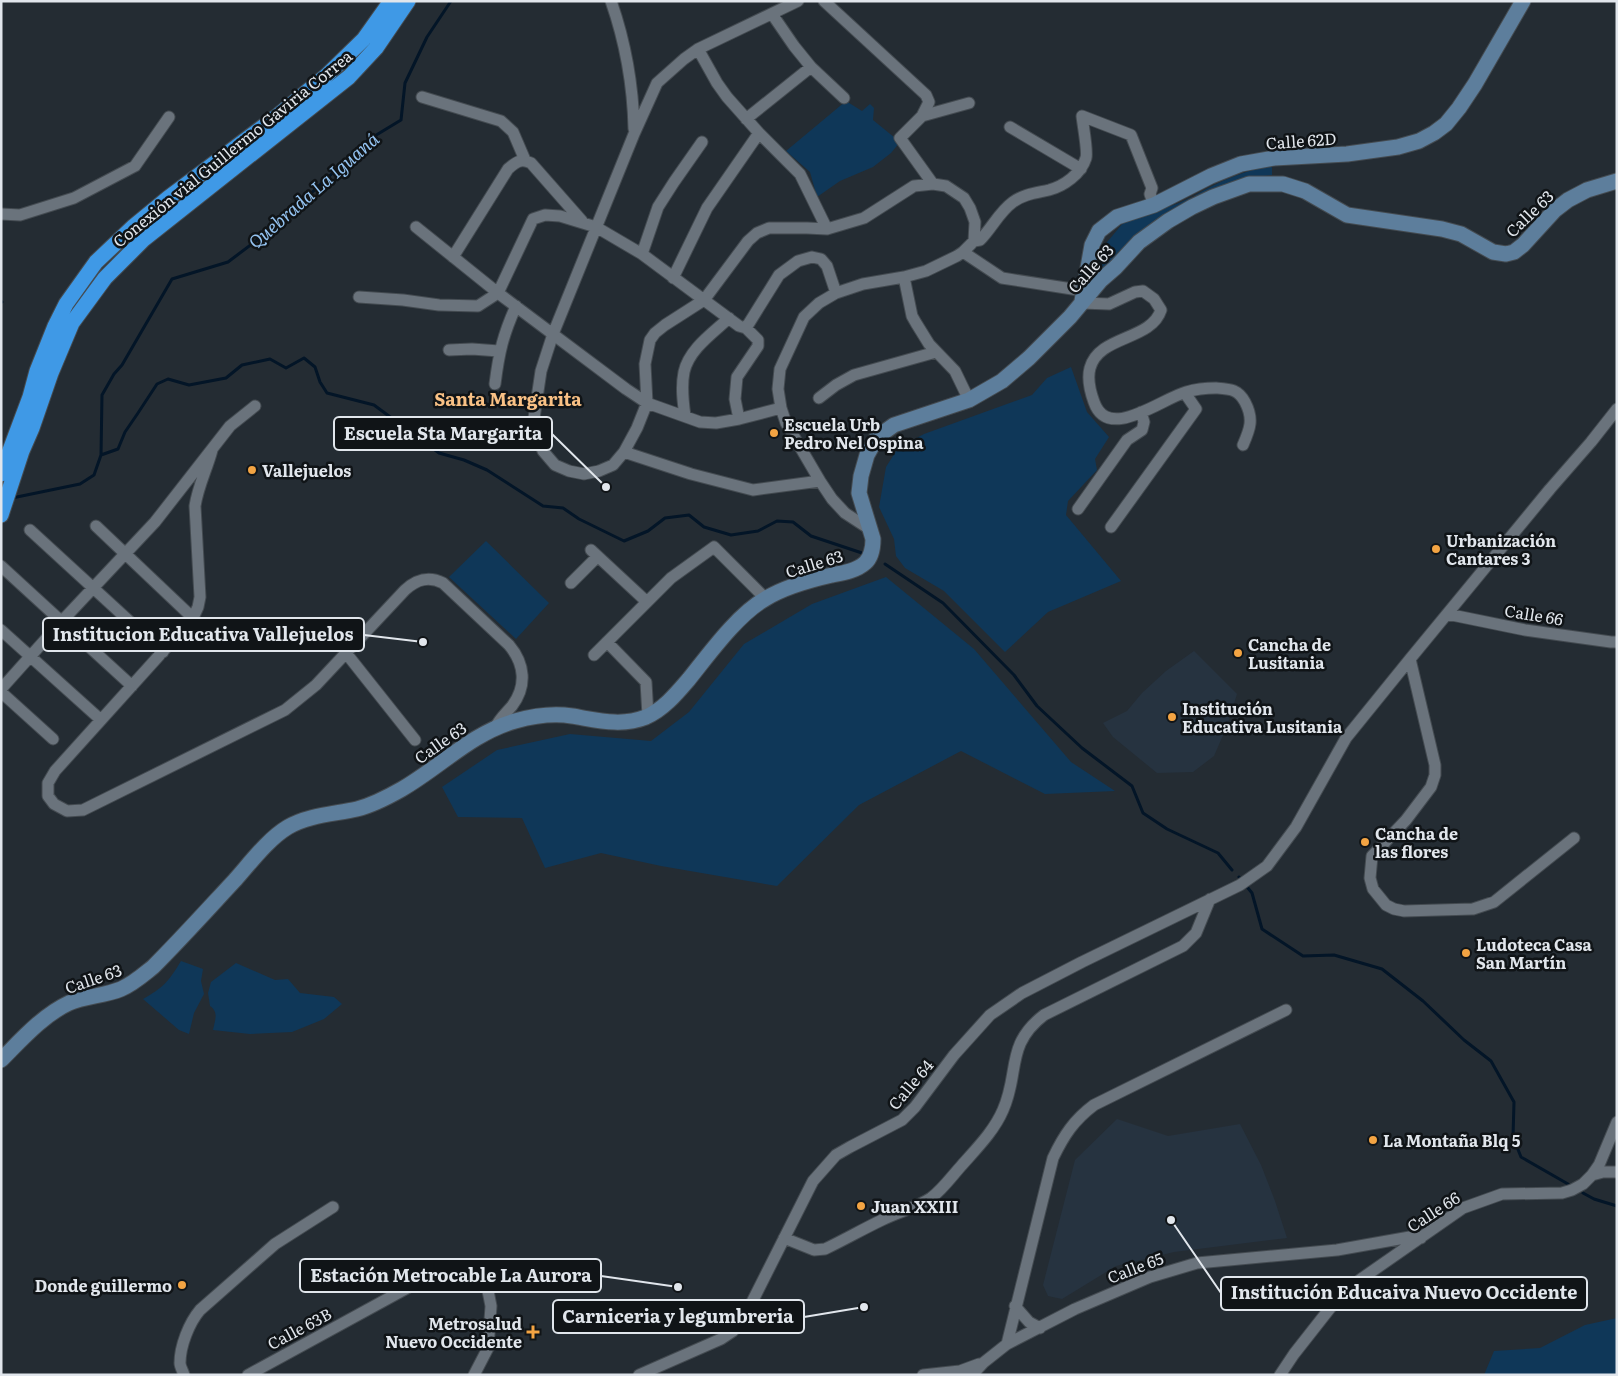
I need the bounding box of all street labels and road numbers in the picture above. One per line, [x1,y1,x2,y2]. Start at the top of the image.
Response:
street label: Conexión vial Guillermo Gaviria Correa [107,43,357,252]
street label: Calle 62D [1265,126,1337,154]
street label: Calle 63 [1499,184,1559,242]
street label: Calle 63 [1061,238,1119,298]
street label: Calle 63 [782,543,846,583]
street label: Calle 66 [1503,598,1565,631]
street label: Calle 63 [409,715,471,769]
street label: Calle 63 [61,957,125,999]
street label: Calle 64 [882,1054,938,1114]
street label: Calle 66 [1402,1185,1465,1237]
street label: Calle 65 [1103,1245,1167,1289]
street label: Calle 63B [263,1301,335,1355]

